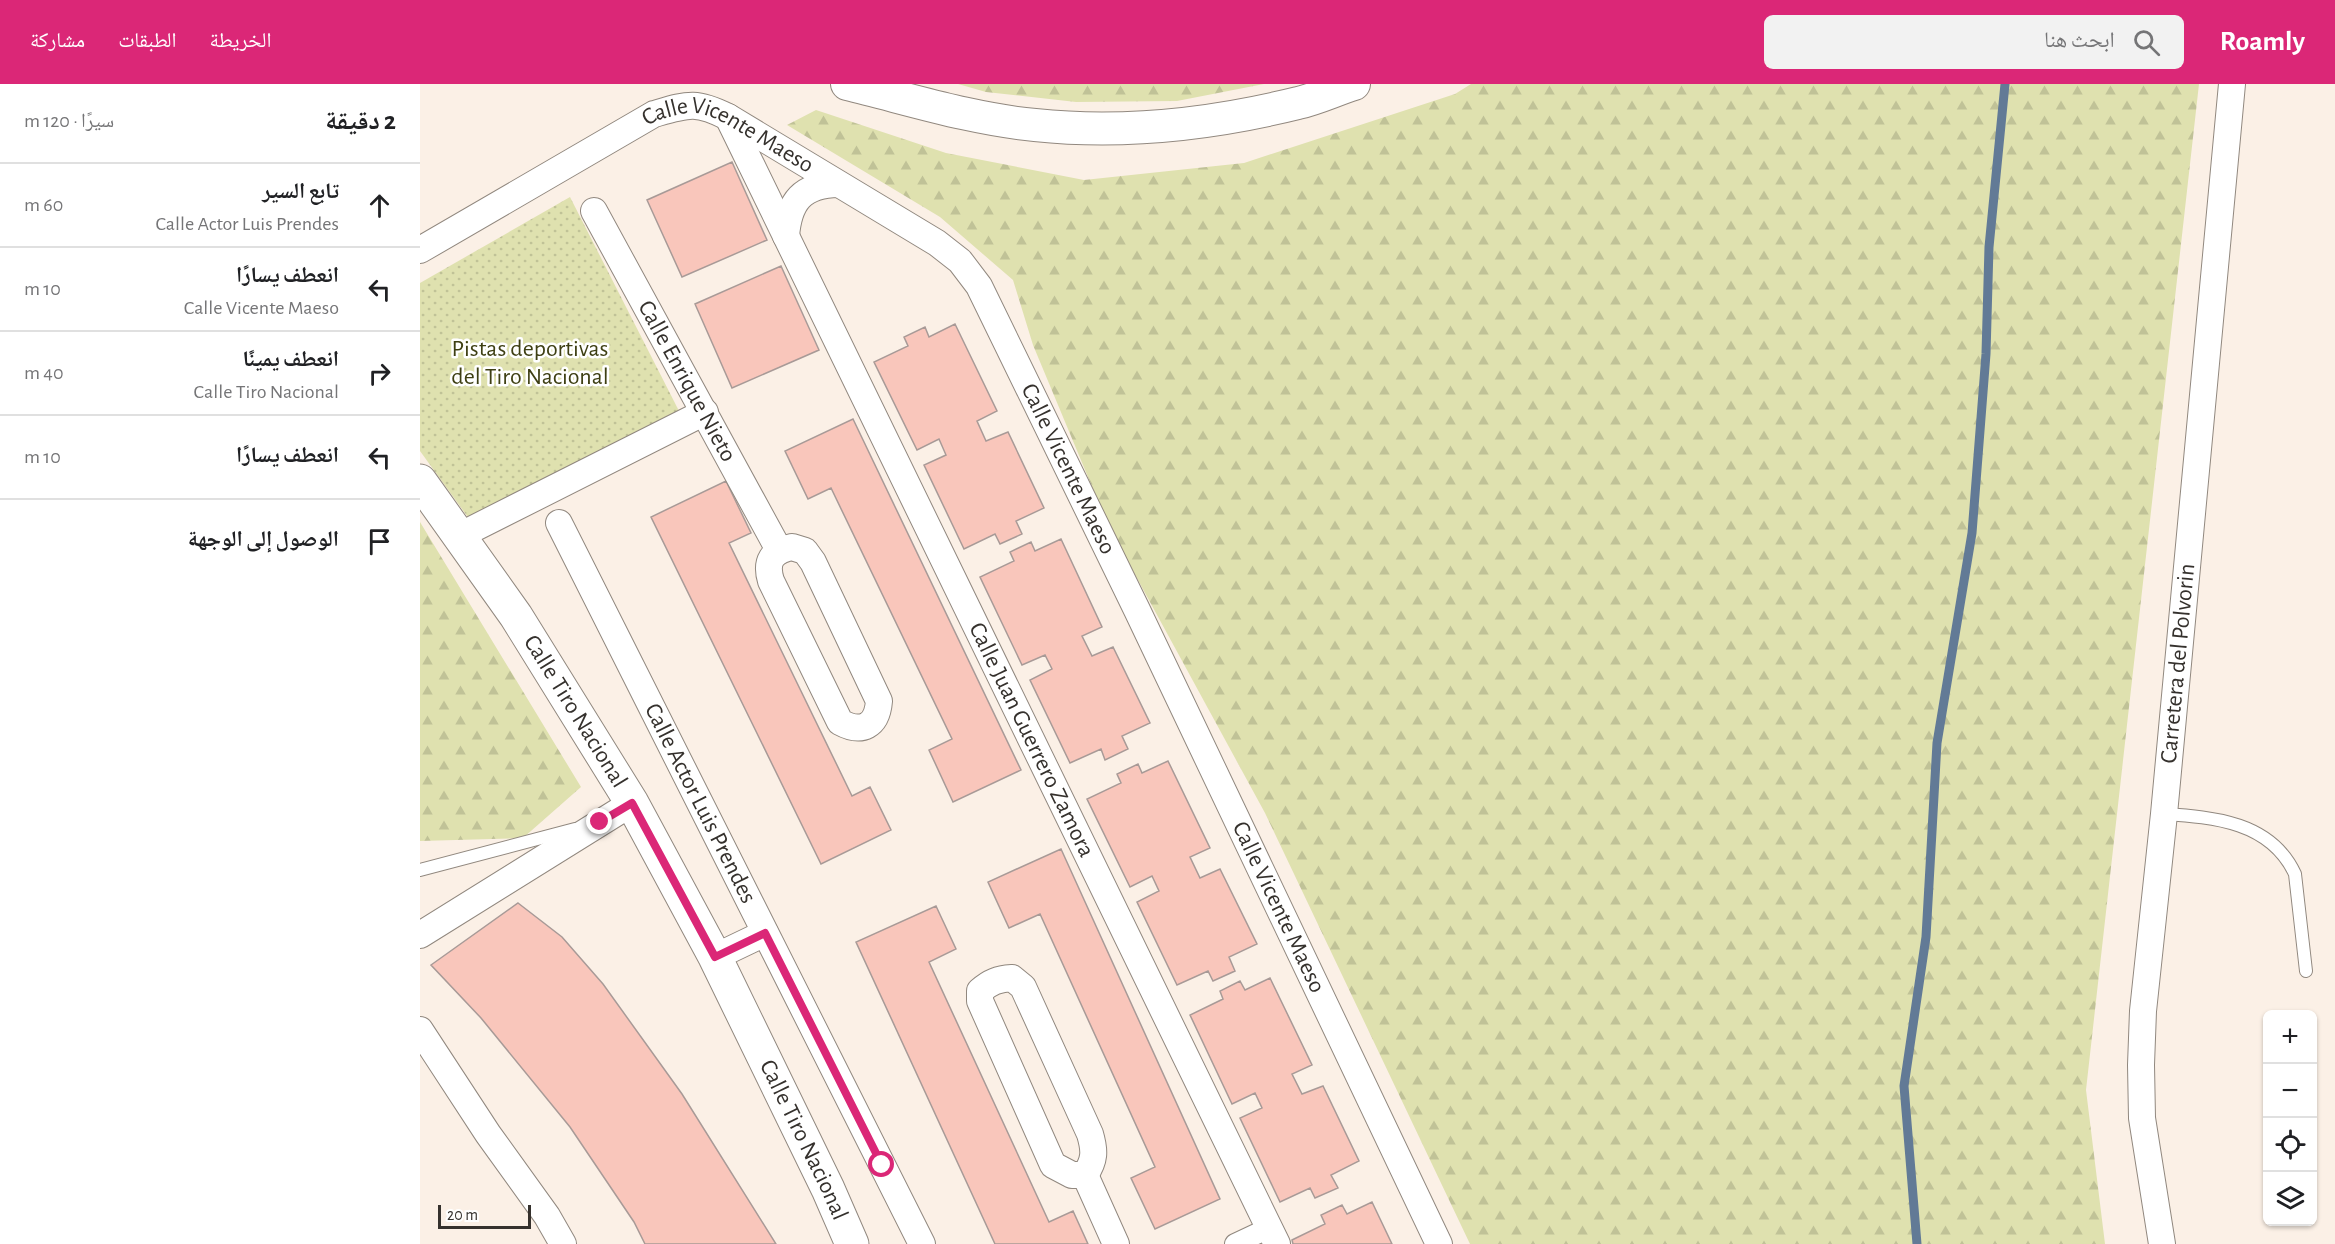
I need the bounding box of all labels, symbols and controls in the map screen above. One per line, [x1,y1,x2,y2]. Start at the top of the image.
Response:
search box [1764,15,2184,69]
icon: search [2130,26,2163,59]
text: Roamly [2220,28,2305,56]
text: ابحث هنا [2044,29,2115,51]
text: مشاركة [30,30,85,51]
text: الطبقات [118,30,177,51]
text: الخريطة [210,30,271,51]
street label: Calle Vicente Maeso [638,93,818,178]
text: 2 دقيقة [325,108,396,134]
text: سيرًا · 120 m [24,111,114,131]
text: تابع السير [262,180,339,202]
icon: ahead [363,189,396,222]
text: 60 m [24,195,63,215]
text: Calle Actor Luis Prendes [155,214,339,234]
text: انعطف يسارًا [236,264,339,286]
icon: left [363,273,396,306]
text: 10 m [24,279,61,299]
street label: Calle Enrique Nieto [633,297,740,466]
text: Calle Vicente Maeso [184,298,339,318]
park label: Pistas deportivas del Tiro Nacional [451,337,609,389]
text: انعطف يمينًا [242,348,339,370]
icon: right [363,357,396,390]
text: 40 m [24,363,64,383]
street label: Calle Vicente Maeso [1017,380,1120,558]
text: Calle Tiro Nacional [194,382,339,402]
icon: left [363,441,396,474]
text: انعطف يسارًا [236,444,339,466]
text: 10 m [24,447,61,467]
icon: arrive [363,525,396,558]
text: الوصول إلى الوجهة [188,528,339,550]
street label: Carretera del Polvorin [2157,562,2199,765]
street label: Calle Juan Guerrero Zamora [964,619,1099,861]
street label: Calle Tiro Nacional [519,631,631,792]
street label: Calle Actor Luis Prendes [640,700,760,907]
route end [586,808,612,834]
street label: Calle Vicente Maeso [1228,818,1329,997]
map controls [2263,1010,2317,1226]
button: + [2263,1010,2317,1064]
street label: Calle Tiro Nacional [755,1056,852,1224]
button: − [2263,1064,2317,1118]
button: locate [2263,1118,2317,1172]
route start [868,1151,894,1177]
button: layers [2263,1172,2317,1226]
scale bar [438,1202,531,1230]
text: 20 m [447,1207,478,1223]

